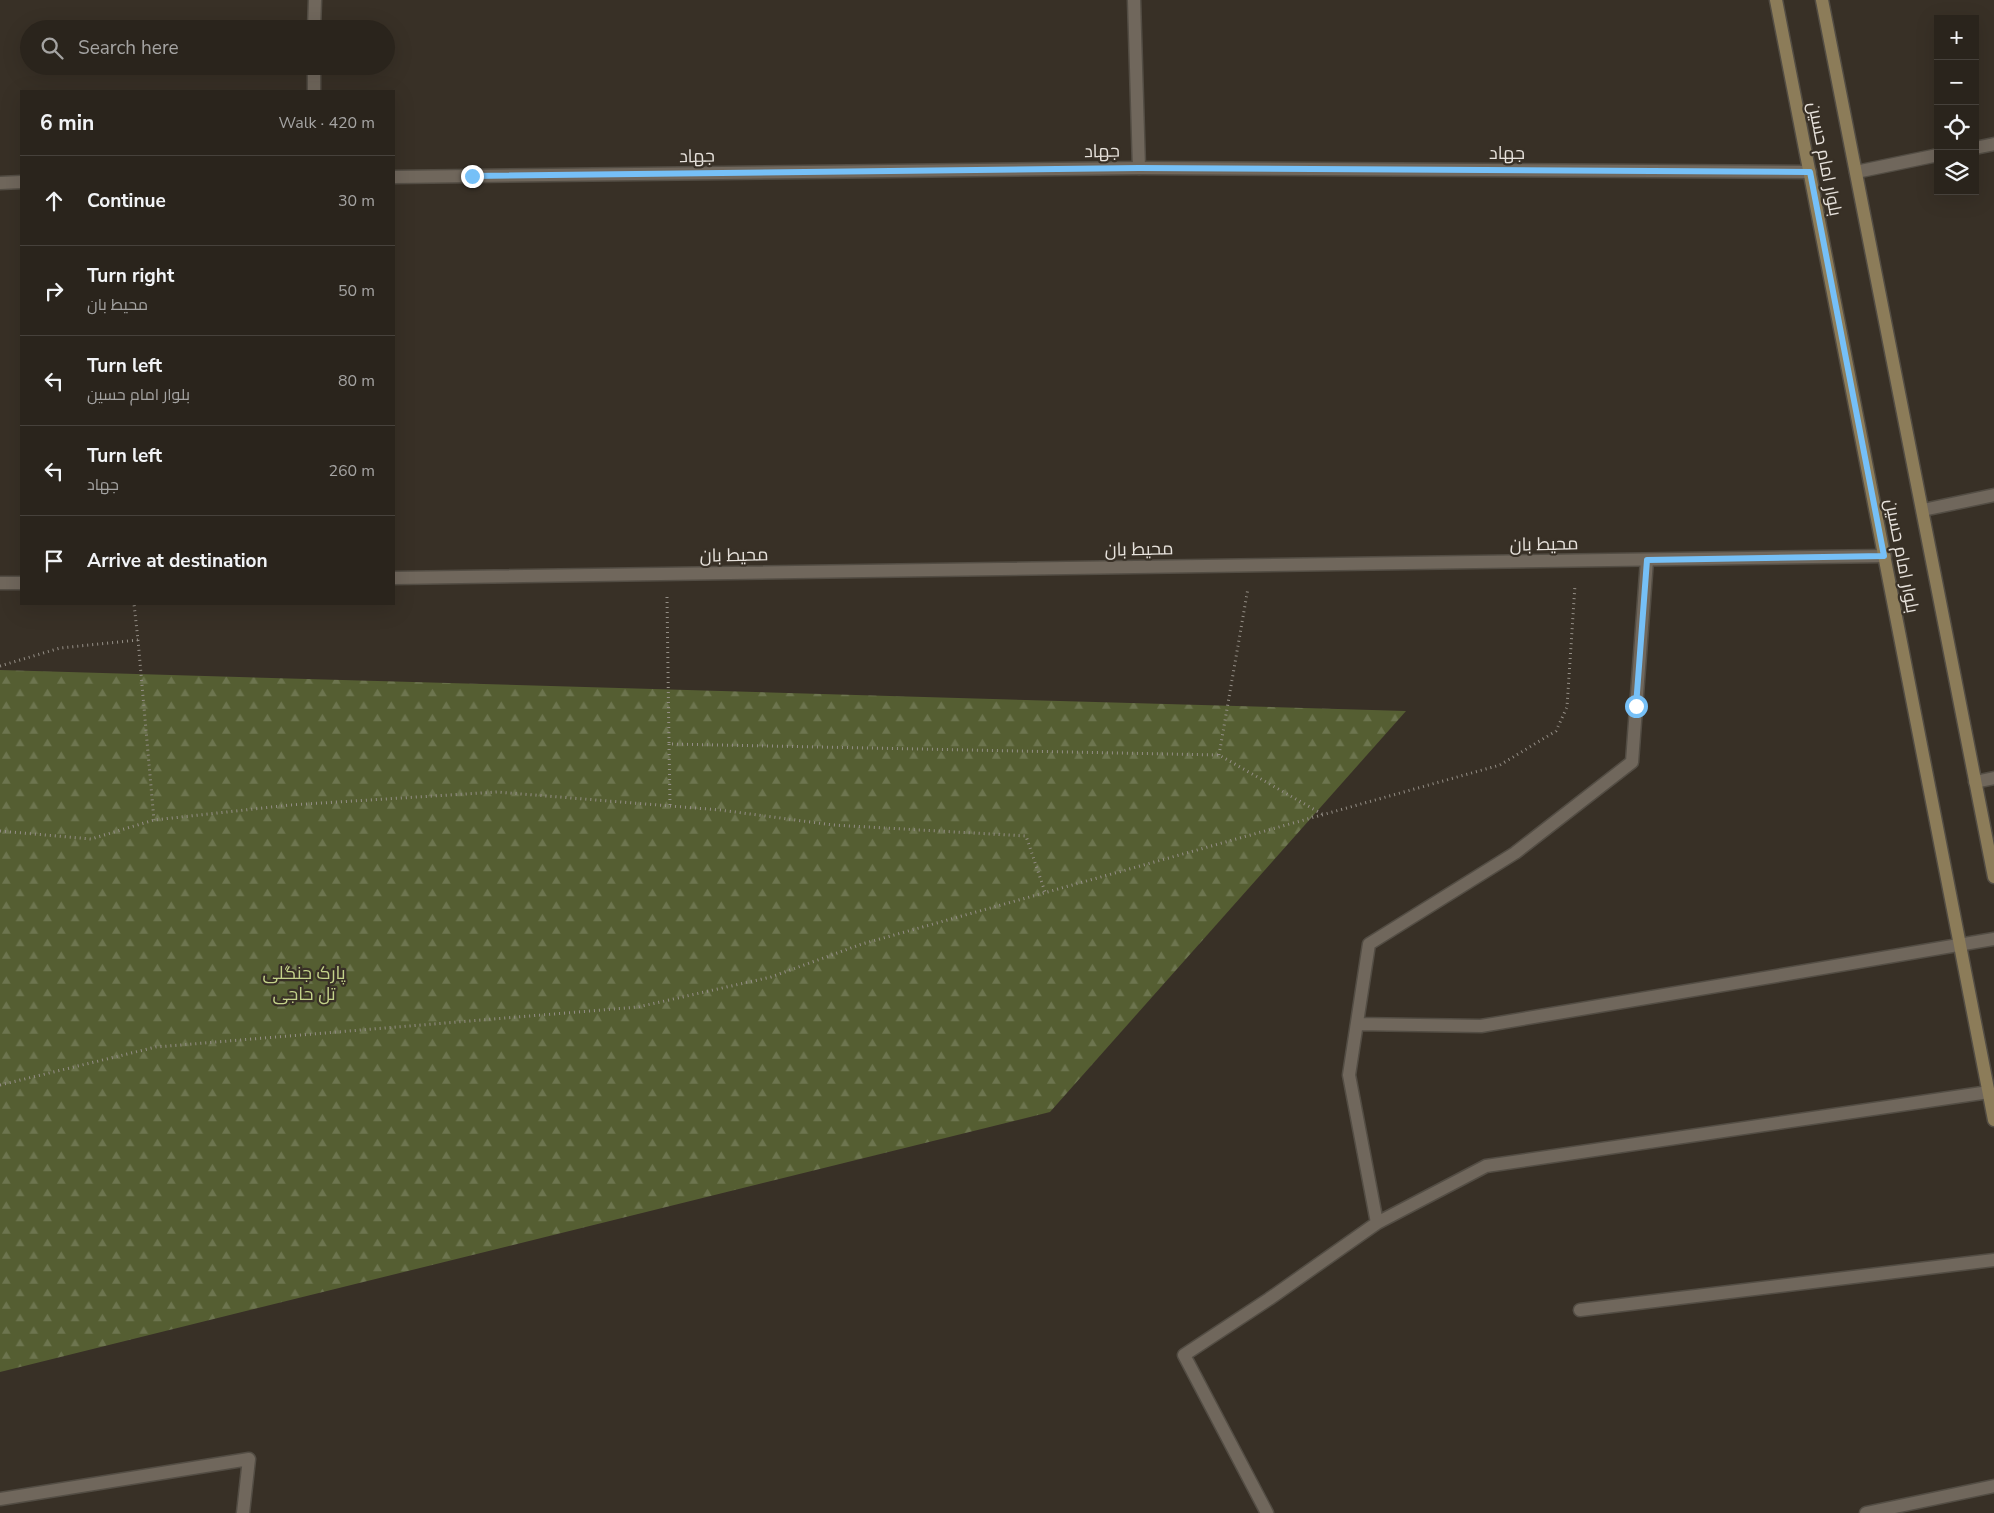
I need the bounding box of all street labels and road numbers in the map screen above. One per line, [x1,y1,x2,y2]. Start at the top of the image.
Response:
street label: بلوار امام حسین [1802,100,1848,218]
street label: جهاد [1084,139,1120,163]
street label: جهاد [1489,141,1525,165]
street label: جهاد [679,144,715,168]
street label: بلوار امام حسین [1879,497,1925,615]
street label: محیط بان [1509,531,1579,557]
street label: محیط بان [1104,536,1174,562]
street label: محیط بان [699,542,769,568]

